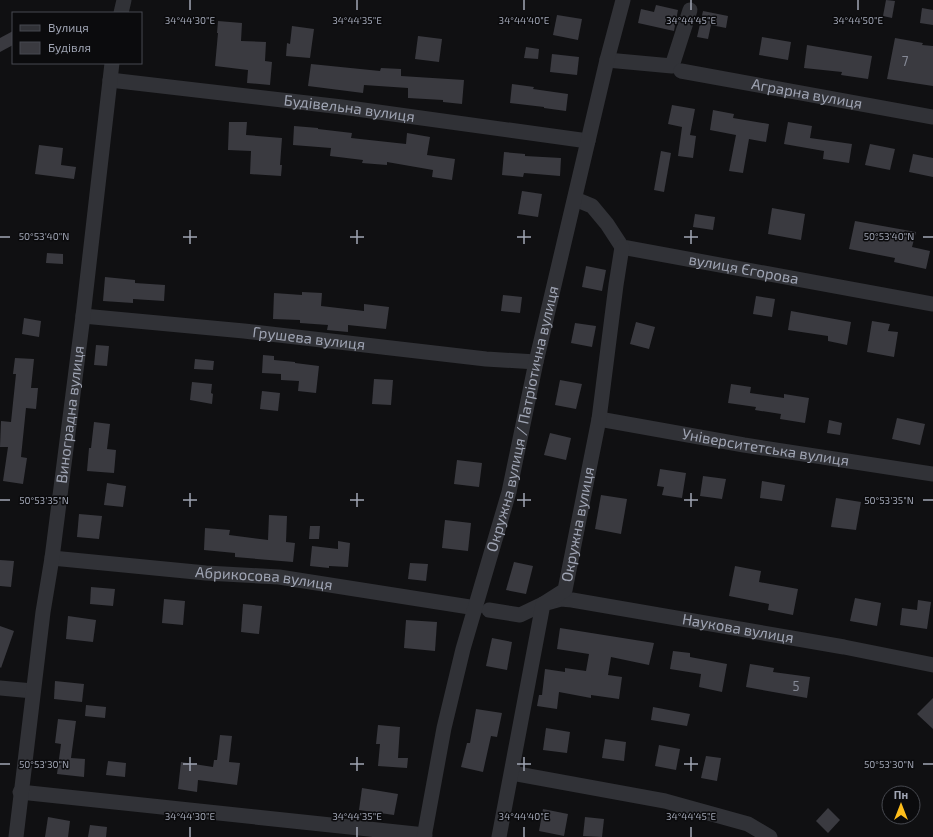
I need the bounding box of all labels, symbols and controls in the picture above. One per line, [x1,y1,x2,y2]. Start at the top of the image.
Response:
legend [12,12,142,64]
text: 34°44'30"E [165,14,216,26]
text: 34°44'35"E [332,14,382,26]
text: 34°44'40"E [499,14,550,26]
text: 34°44'45"E [666,14,716,26]
text: 34°44'50"E [833,14,884,26]
text: Вулиця [48,20,89,35]
text: Будівля [48,40,91,55]
house number: 7 [902,53,909,69]
street label: Аграрна вулиця [750,74,864,112]
street label: Будівельна вулиця [283,90,416,125]
text: 50°53'40"N [19,230,69,242]
text: 50°53'40"N [864,230,914,242]
street label: вулиця Єгорова [687,249,800,287]
street label: Окружна вулиця / Патріотична вулиця [482,284,562,554]
street label: Грушева вулиця [252,322,366,353]
street label: Виноградна вулиця [52,345,87,484]
street label: Університетська вулиця [681,424,850,469]
street label: Окружна вулиця [557,465,597,583]
text: 50°53'35"N [19,494,69,506]
text: 50°53'35"N [864,494,914,506]
street label: Абрикосова вулиця [195,562,334,593]
street label: Наукова вулиця [681,609,795,646]
house number: 5 [793,678,800,694]
text: 50°53'30"N [19,758,69,770]
text: 50°53'30"N [864,758,914,770]
north arrow [881,785,921,825]
text: Пн [894,788,908,801]
text: 34°44'30"E [165,810,216,822]
text: 34°44'35"E [332,810,382,822]
text: 34°44'40"E [499,810,550,822]
text: 34°44'45"E [666,810,716,822]

